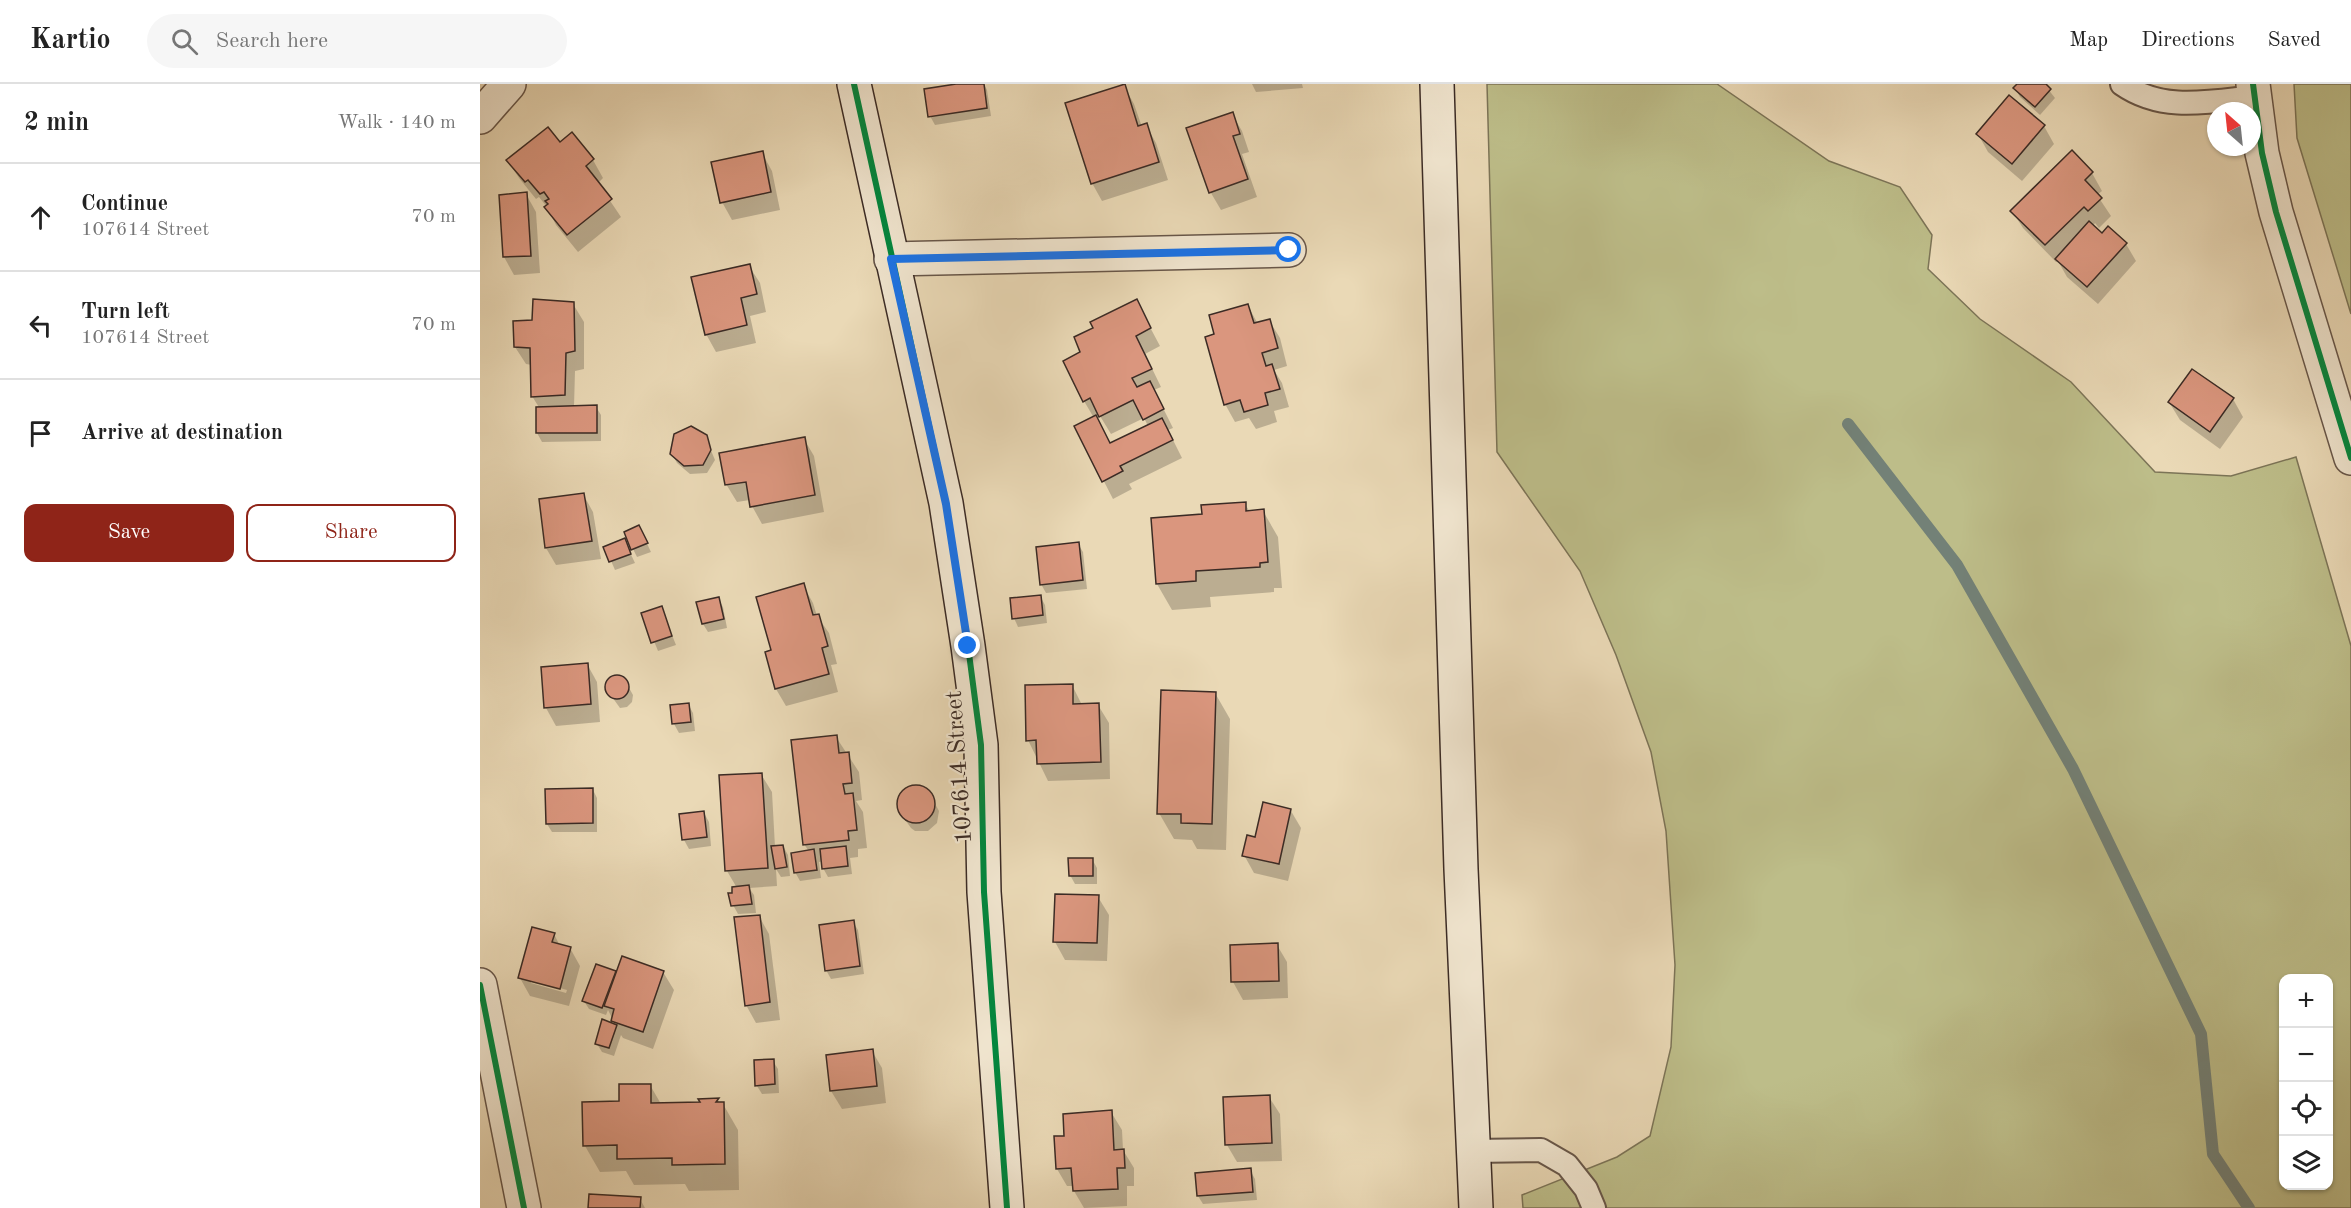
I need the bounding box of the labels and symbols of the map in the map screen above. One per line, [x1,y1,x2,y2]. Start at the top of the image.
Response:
north arrow [2207,102,2261,156]
route start [1275,236,1301,262]
route end [954,632,980,658]
street label: 107614 Street [943,689,977,845]

